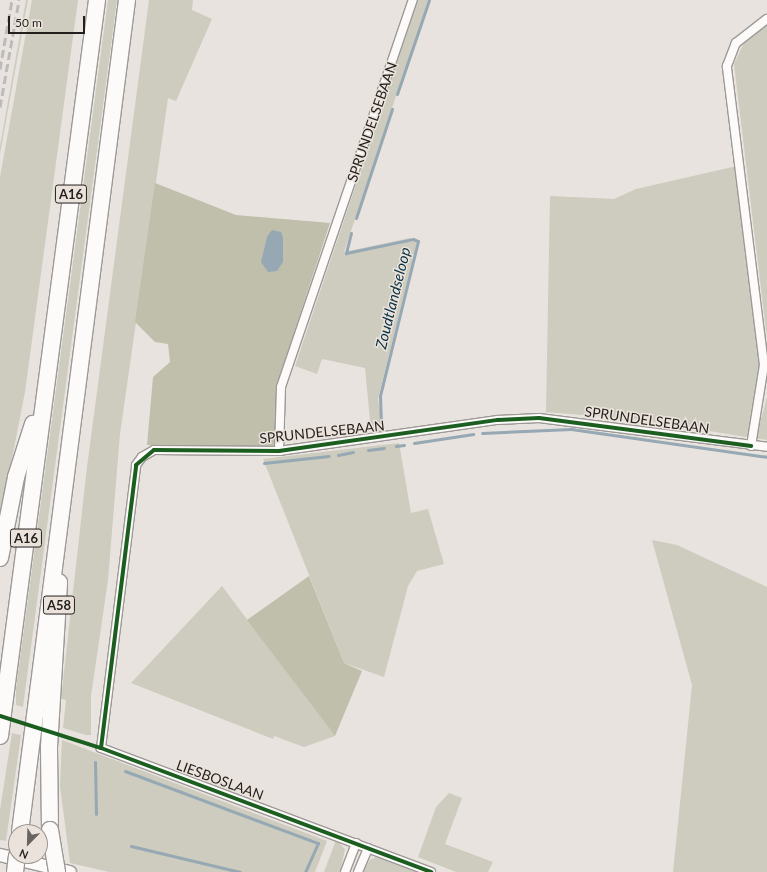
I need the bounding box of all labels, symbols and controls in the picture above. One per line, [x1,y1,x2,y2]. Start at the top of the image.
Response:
scale bar [10,8,87,34]
text: 50 m [15,15,42,30]
street label: SPRUNDELSEBAAN [344,60,400,184]
road number: A16 [54,183,88,205]
water label: Zoudtlandseloop [372,245,414,351]
street label: SPRUNDELSEBAAN [584,403,710,437]
street label: SPRUNDELSEBAAN [259,417,385,447]
road number: A16 [9,527,43,549]
road number: A58 [42,594,76,616]
street label: LIESBOSLAAN [174,756,266,804]
north arrow [8,824,48,864]
text: N [17,847,30,862]

